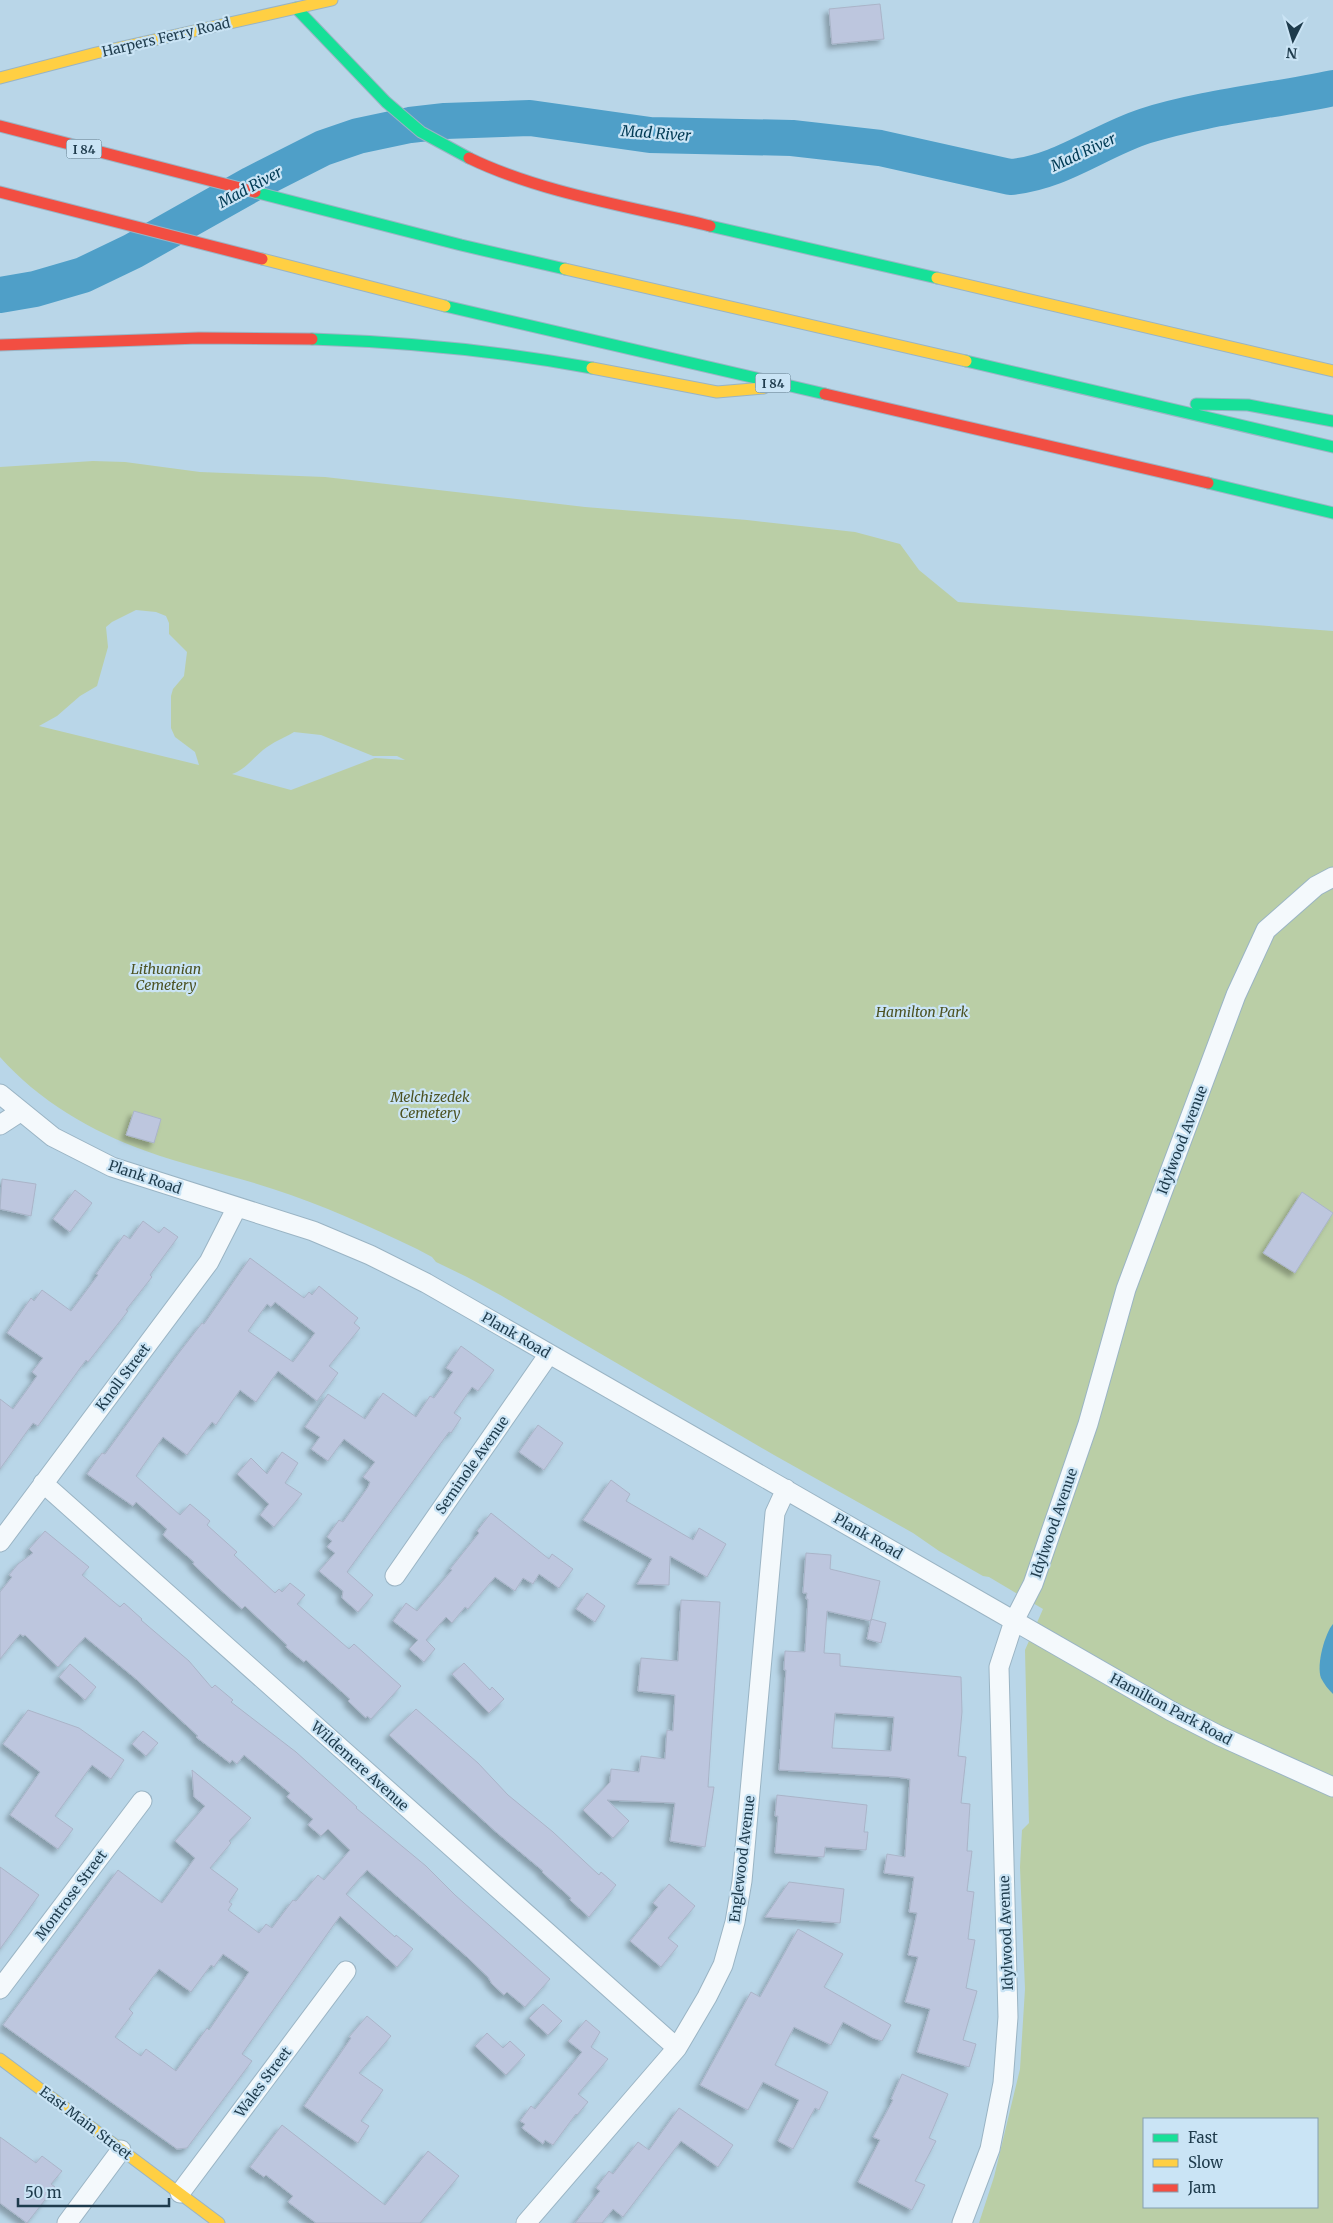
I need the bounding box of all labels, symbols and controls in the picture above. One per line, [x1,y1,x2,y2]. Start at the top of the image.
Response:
street label: Harpers Ferry Road [100,13,233,61]
north arrow [1268,15,1318,65]
text: N [1286,44,1298,62]
water label: Mad River [619,121,692,145]
water label: Mad River [1046,128,1120,176]
road number: I 84 [66,140,102,158]
water label: Mad River [214,162,286,212]
road number: I 84 [756,373,790,392]
park label: Lithuanian Cemetery [131,960,201,994]
park label: Hamilton Park [875,1003,969,1021]
street label: Idylwood Avenue [1153,1083,1211,1197]
park label: Melchizedek Cemetery [389,1088,470,1122]
street label: Plank Road [106,1156,184,1198]
street label: Plank Road [479,1308,554,1362]
street label: Knoll Street [92,1339,154,1414]
street label: Seminole Avenue [431,1412,513,1518]
street label: Idylwood Avenue [1027,1466,1081,1580]
street label: Plank Road [831,1509,906,1563]
street label: Hamilton Park Road [1107,1669,1236,1749]
street label: Wildemere Avenue [307,1717,413,1815]
street label: Englewood Avenue [725,1794,759,1924]
street label: Montrose Street [31,1846,111,1944]
street label: Idylwood Avenue [995,1875,1017,1991]
street label: Wales Street [230,2043,295,2121]
street label: East Main Street [36,2082,136,2164]
legend [1143,2118,1318,2208]
text: Fast [1188,2128,1218,2147]
text: Slow [1188,2153,1223,2172]
scale bar [18,2176,169,2208]
text: Jam [1187,2178,1216,2197]
text: 50 m [25,2183,62,2202]

